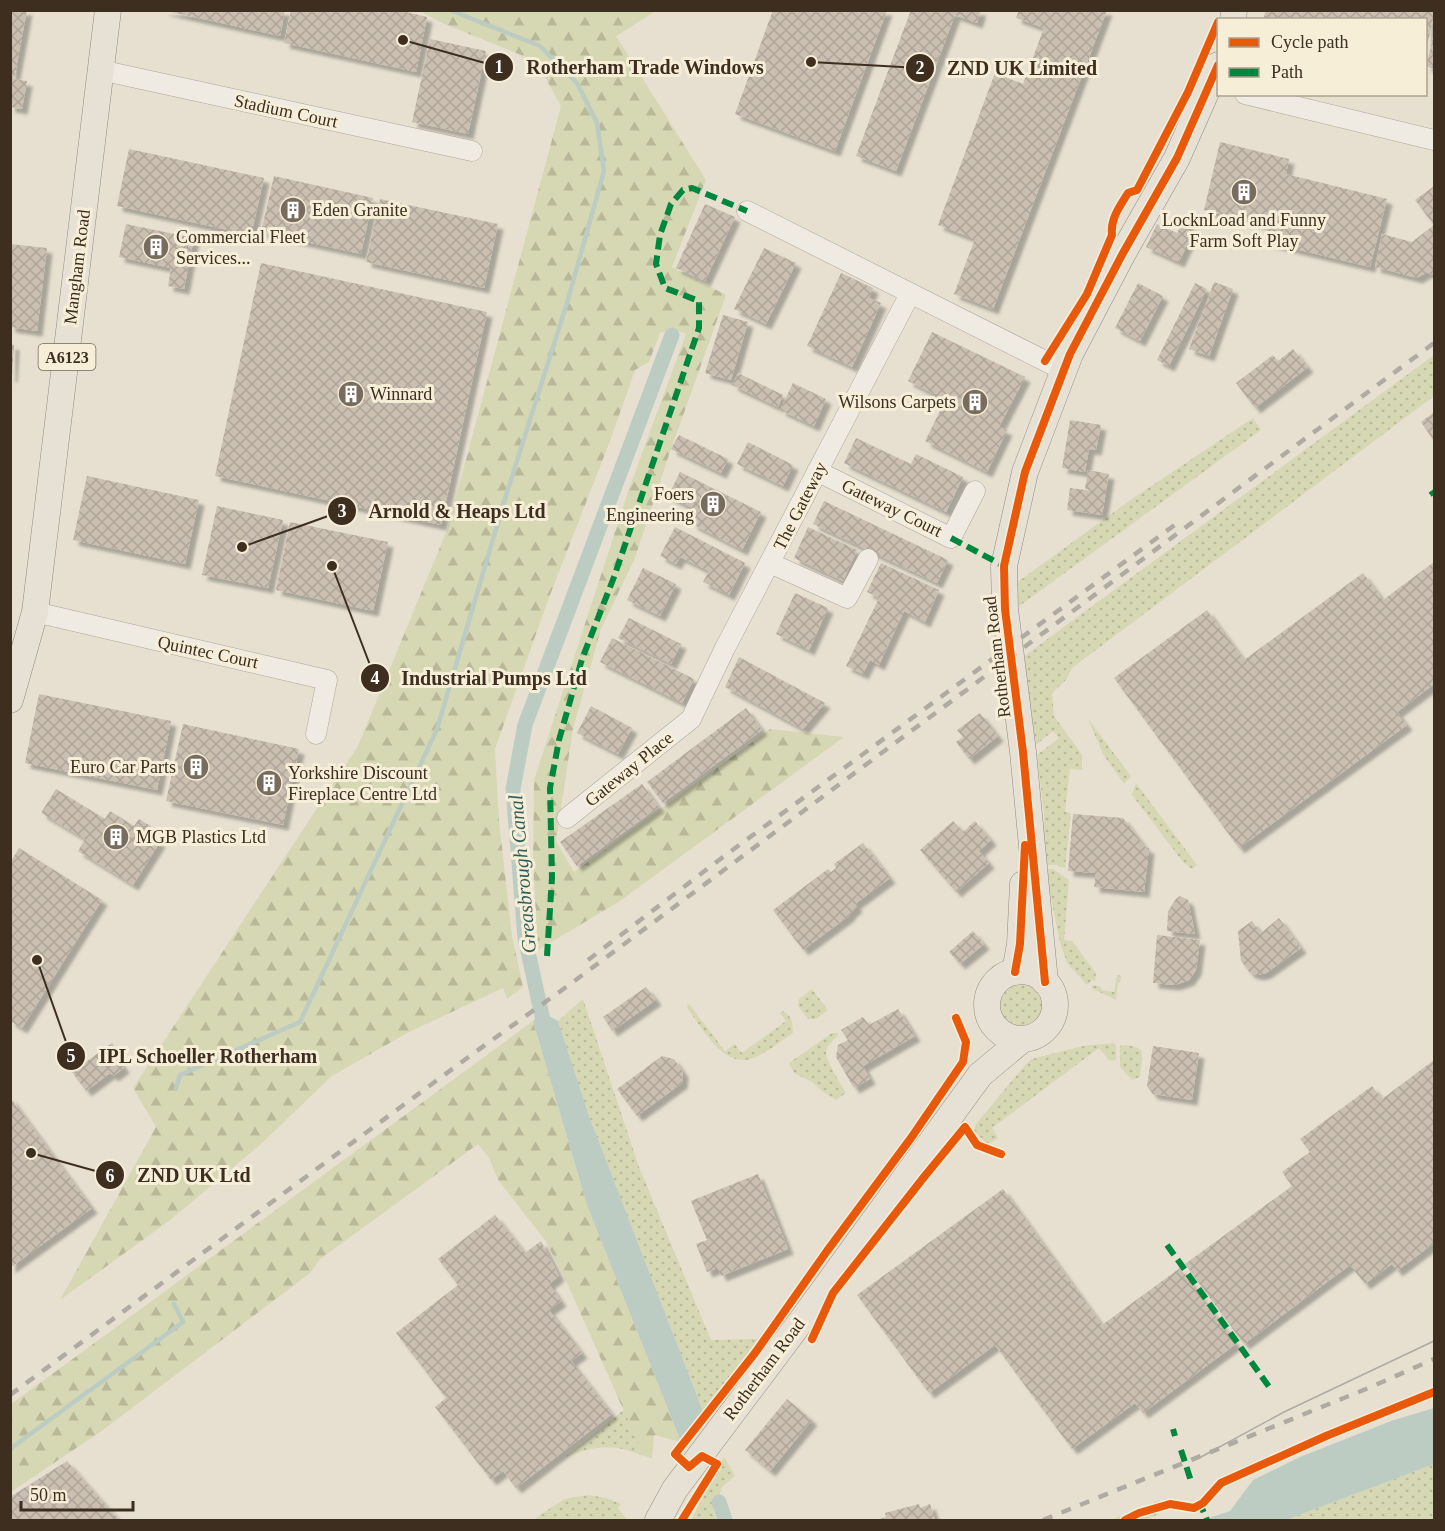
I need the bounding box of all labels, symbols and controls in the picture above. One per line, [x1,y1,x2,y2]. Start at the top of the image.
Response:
legend [1217,18,1427,96]
text: Cycle path [1271,32,1348,52]
callout: Rotherham Trade Windows [484,48,776,86]
callout: ZND UK Limited [905,49,1109,87]
text: Rotherham Trade Windows [526,56,764,78]
text: 1 [495,57,504,77]
text: ZND UK Limited [947,57,1097,79]
text: 2 [916,58,925,78]
text: Path [1271,62,1303,82]
street label: Stadium Court [232,90,340,132]
building icon: LocknLoad and Funny Farm Soft Play [1229,177,1259,207]
building icon: Eden Granite [278,195,308,225]
place label: Eden Granite [312,200,407,220]
street label: Mangham Road [60,208,94,326]
place label: LocknLoad and Funny Farm Soft Play [1162,210,1326,251]
place label: Commercial Fleet Services... [176,227,305,268]
building icon: Commercial Fleet Services... [141,232,171,262]
road number: A6123 [38,344,96,370]
building icon: Winnard [336,379,366,409]
place label: Winnard [370,384,432,404]
building icon: Wilsons Carpets [960,387,990,417]
place label: Wilsons Carpets [838,392,956,412]
street label: The Gateway [769,458,831,554]
street label: Gateway Court [838,475,946,541]
place label: Foers Engineering [606,484,694,525]
building icon: Foers Engineering [698,489,728,519]
callout: Arnold & Heaps Ltd [327,492,558,530]
text: Arnold & Heaps Ltd [368,500,546,523]
text: 3 [338,501,347,521]
street label: Rotherham Road [980,595,1014,719]
street label: Quintec Court [156,632,260,672]
callout: Industrial Pumps Ltd [360,659,599,697]
text: Industrial Pumps Ltd [401,667,587,690]
text: 4 [371,668,380,688]
street label: Gateway Place [581,727,677,811]
building icon: Euro Car Parts [181,752,211,782]
place label: Euro Car Parts [70,757,176,777]
place label: Yorkshire Discount Fireplace Centre Ltd [288,763,437,804]
building icon: Yorkshire Discount Fireplace Centre Ltd [254,768,284,798]
water label: Greasbrough Canal [504,793,541,954]
building icon: MGB Plastics Ltd [101,822,131,852]
place label: MGB Plastics Ltd [136,827,266,847]
callout: IPL Schoeller Rotherham [56,1037,330,1075]
text: IPL Schoeller Rotherham [99,1045,318,1067]
text: 5 [67,1046,76,1066]
callout: ZND UK Ltd [95,1156,263,1194]
text: ZND UK Ltd [137,1164,251,1186]
text: 6 [106,1166,115,1186]
street label: Rotherham Road [719,1314,809,1424]
scale bar [21,1474,134,1512]
text: 50 m [30,1485,67,1505]

